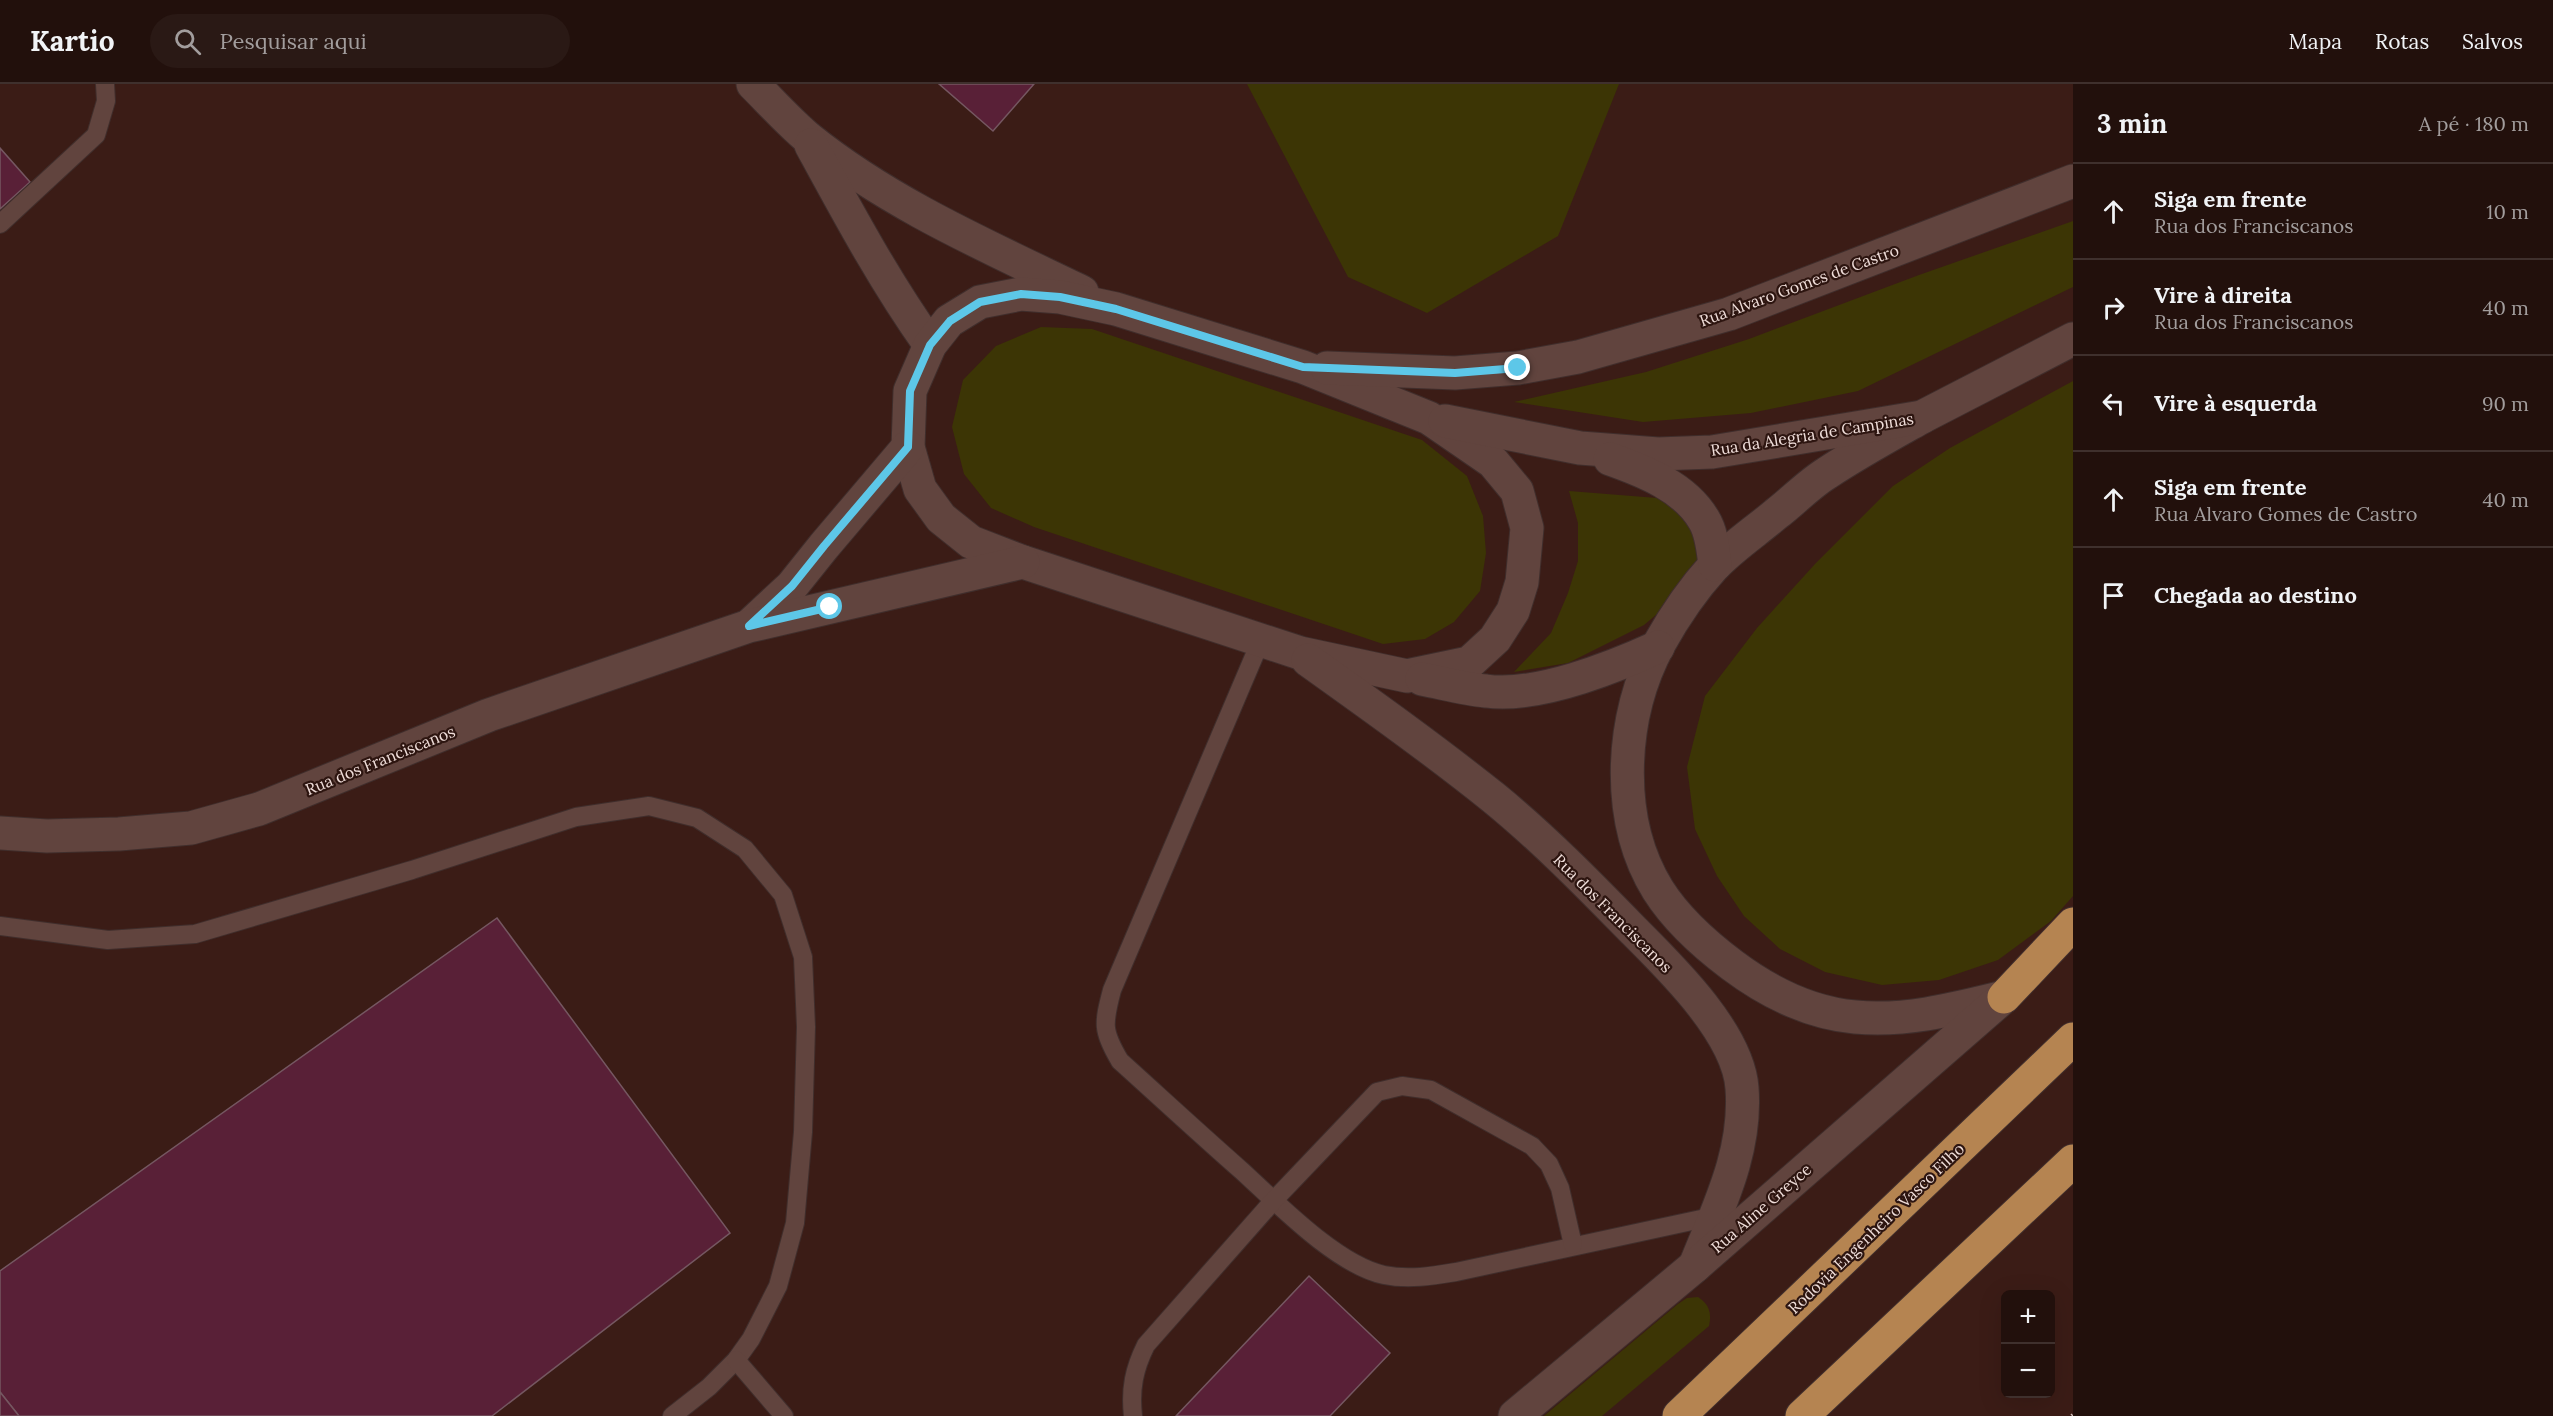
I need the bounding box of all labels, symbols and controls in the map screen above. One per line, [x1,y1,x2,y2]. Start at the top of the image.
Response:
search box [150,14,570,68]
text: Kartio [30,23,114,59]
icon: search [171,25,204,58]
text: Pesquisar aqui [219,27,367,55]
text: Mapa [2289,28,2342,55]
text: Rotas [2375,28,2429,55]
text: Salvos [2462,28,2523,55]
text: 3 min [2097,107,2167,140]
text: A pé · 180 m [2419,111,2529,136]
text: Siga em frente [2154,185,2307,213]
icon: ahead [2097,195,2130,228]
text: 10 m [2486,199,2529,224]
text: Rua dos Franciscanos [2154,213,2354,238]
street label: Rua Alvaro Gomes de Castro [1697,240,1901,330]
text: Vire à direita [2154,281,2292,309]
icon: right [2097,291,2130,324]
text: 40 m [2483,295,2529,320]
text: Rua dos Franciscanos [2154,309,2354,334]
route end [1504,354,1530,380]
icon: left [2097,387,2130,420]
text: Vire à esquerda [2154,389,2317,417]
text: 90 m [2482,391,2529,416]
street label: Rua da Alegria de Campinas [1709,408,1915,460]
text: Siga em frente [2154,473,2307,501]
icon: ahead [2097,483,2130,516]
text: 40 m [2483,487,2529,512]
text: Rua Alvaro Gomes de Castro [2154,501,2417,526]
icon: arrive [2097,579,2130,612]
text: Chegada ao destino [2154,581,2357,609]
route start [816,593,842,619]
street label: Rua dos Franciscanos [302,721,458,799]
street label: Rua dos Franciscanos [1549,849,1677,977]
street label: Rodovia Engenheiro Vasco Filho [1784,1138,1968,1318]
street label: Rua Aline Greyce [1707,1159,1816,1257]
map controls [2001,1290,2055,1398]
button: + [2001,1290,2055,1344]
button: − [2001,1344,2055,1398]

